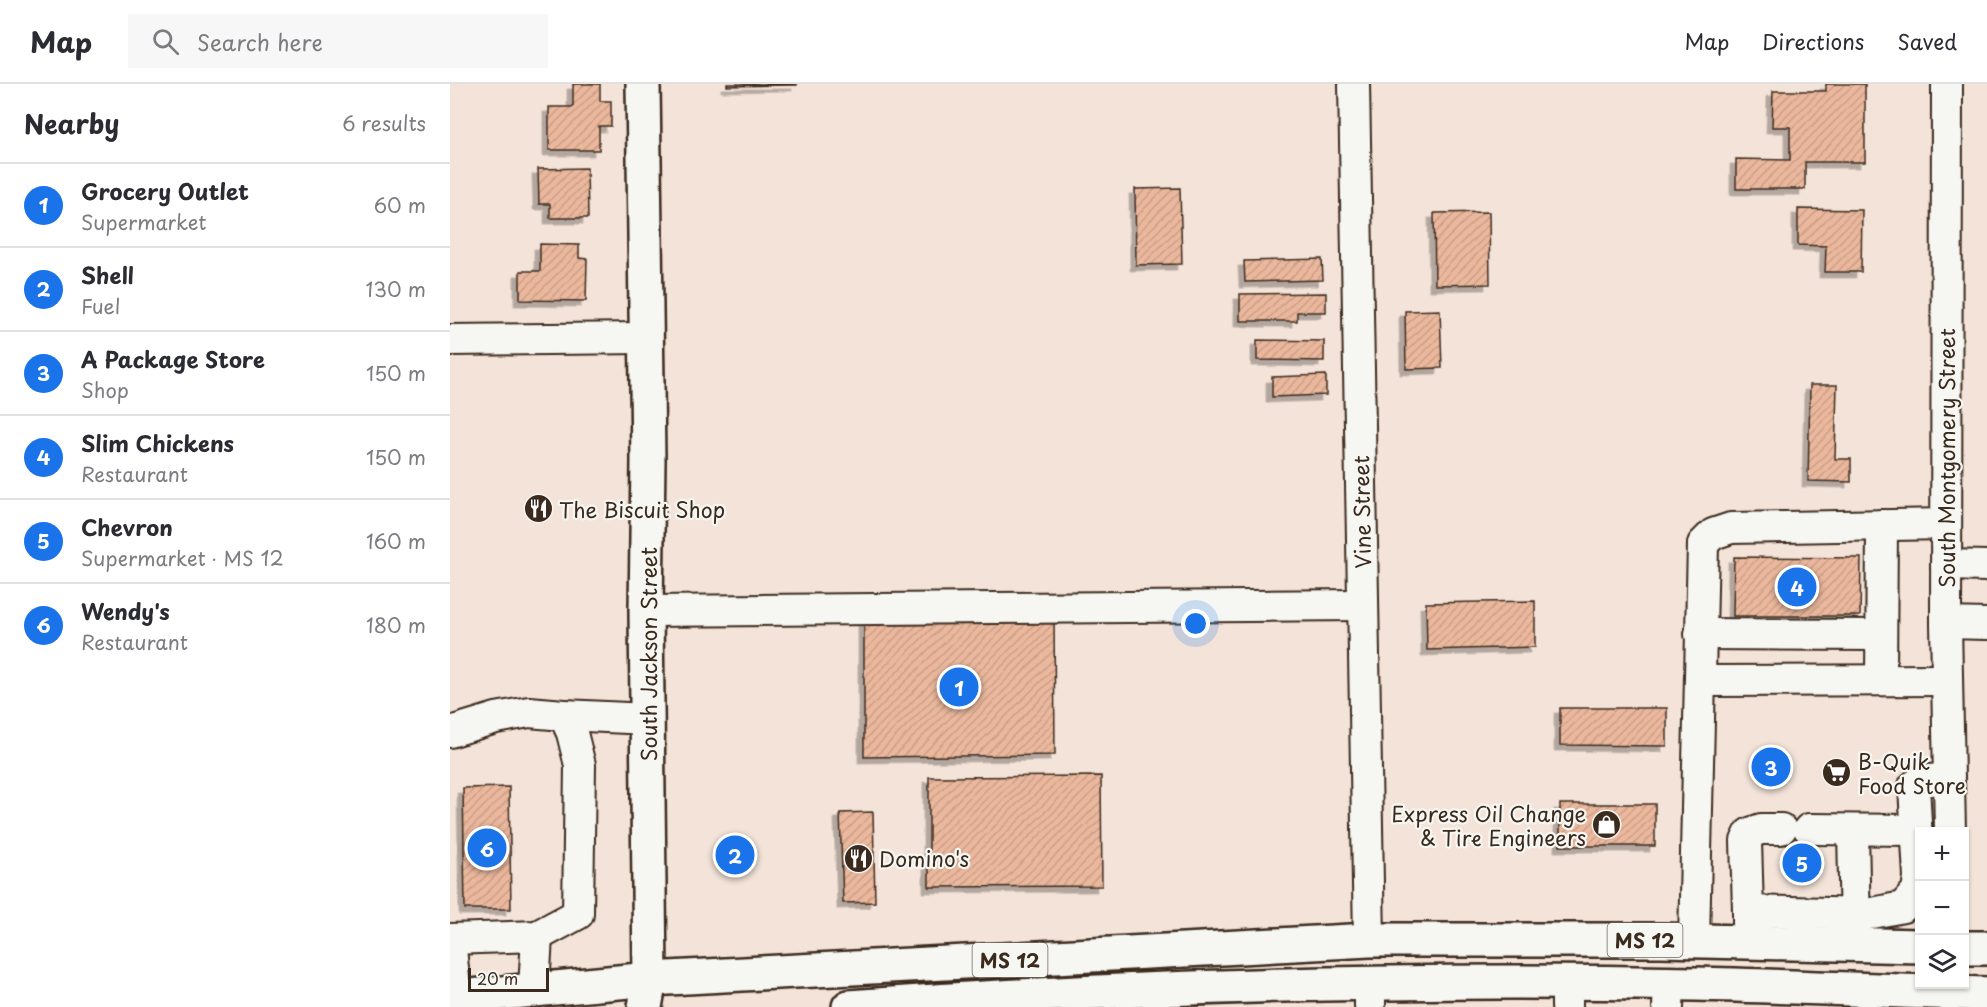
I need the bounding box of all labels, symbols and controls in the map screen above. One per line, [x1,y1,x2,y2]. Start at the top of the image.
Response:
search box [128,14,548,68]
text: Map [30,20,92,63]
icon: search [149,25,182,58]
text: Search here [197,25,323,58]
text: Map [1684,25,1729,57]
text: Directions [1762,25,1864,57]
text: Saved [1897,25,1957,57]
text: Nearby [24,104,119,143]
text: 6 results [342,108,426,138]
text: Grocery Outlet [81,174,249,207]
text: 1 [39,190,48,220]
text: 60 m [374,190,426,220]
text: Supermarket [81,207,207,237]
text: Shell [81,258,134,291]
text: 2 [36,274,51,304]
text: 130 m [366,274,426,304]
text: Fuel [81,291,120,321]
street label: South Montgomery Street [1930,328,1962,588]
text: A Package Store [81,342,265,375]
text: 3 [37,358,50,388]
text: 150 m [366,358,426,388]
text: Shop [81,375,129,405]
text: Slim Chickens [81,426,234,459]
text: 4 [37,442,50,472]
text: 150 m [366,442,426,472]
street label: Vine Street [1344,455,1378,569]
text: Restaurant [81,459,188,489]
restaurant icon: The Biscuit Shop [522,493,554,525]
place label: The Biscuit Shop [559,493,725,525]
text: Chevron [81,510,173,543]
text: 5 [37,526,50,556]
text: 160 m [366,526,426,556]
text: Supermarket · MS 12 [81,543,284,573]
street label: South Jackson Street [632,547,664,761]
pin: 4 [1778,564,1816,610]
text: Wendy's [81,594,170,627]
your location [1181,609,1210,638]
text: 6 [36,610,51,640]
text: 180 m [366,610,426,640]
text: Restaurant [81,627,188,657]
pin: 1 [940,664,978,710]
pin: 3 [1752,744,1790,790]
place label: B-Quik Food Store [1858,745,1966,801]
supermarket icon: B-Quik Food Store [1821,757,1853,789]
place label: Express Oil Change & Tire Engineers [1391,797,1586,853]
shop icon: Express Oil Change & Tire Engineers [1591,809,1623,841]
pin: 6 [468,826,507,870]
map controls [1915,827,1969,989]
button: + [1915,827,1969,881]
pin: 2 [716,832,754,878]
pin: 5 [1782,840,1822,886]
restaurant icon: Domino's [842,842,874,874]
place label: Domino's [879,842,969,874]
button: − [1915,881,1969,935]
road number: MS 12 [1608,923,1682,957]
button: layers [1915,935,1969,989]
road number: MS 12 [972,943,1048,977]
scale bar [468,965,549,992]
text: 20 m [477,966,518,990]

